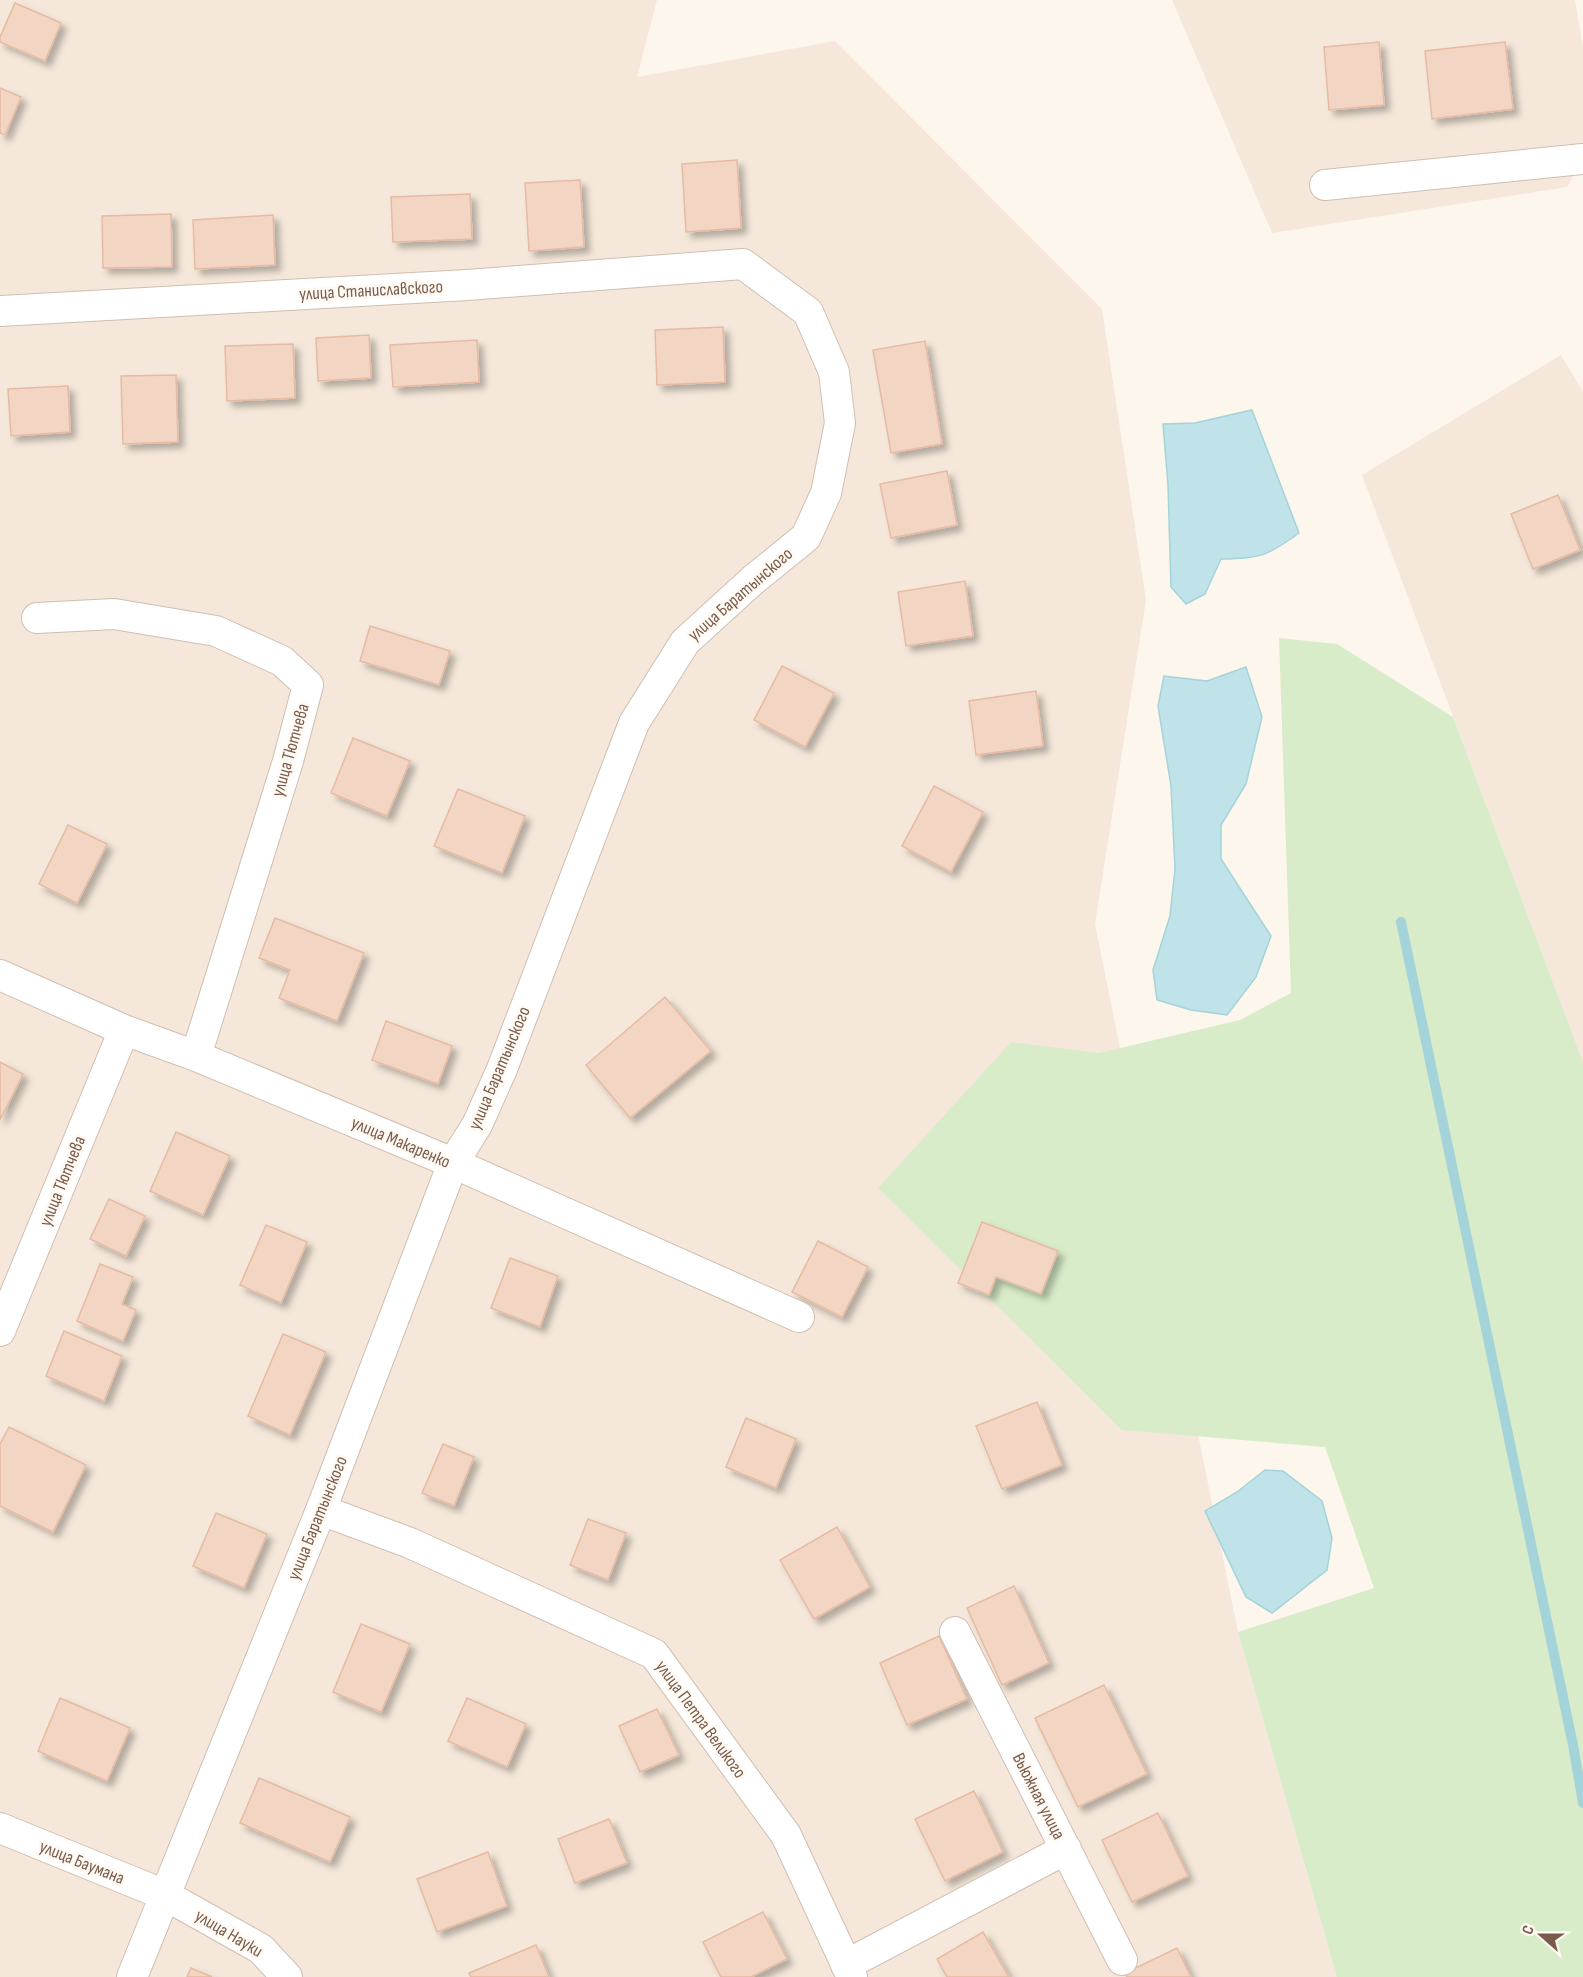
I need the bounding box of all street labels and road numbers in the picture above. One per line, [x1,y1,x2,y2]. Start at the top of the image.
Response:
street label: улица Станиславского [299,276,443,305]
street label: улица Баратынского [684,543,797,646]
street label: улица Тютчева [267,701,314,799]
street label: улица Баратынского [464,1003,535,1133]
street label: улица Макаренко [348,1112,453,1173]
street label: улица Тютчева [35,1133,90,1229]
street label: улица Баратынского [283,1453,352,1583]
street label: улица Петра Великого [651,1656,750,1782]
street label: Вьюжная улица [1008,1749,1069,1843]
street label: улица Баумана [36,1836,127,1889]
street label: улица Науки [191,1905,266,1962]

